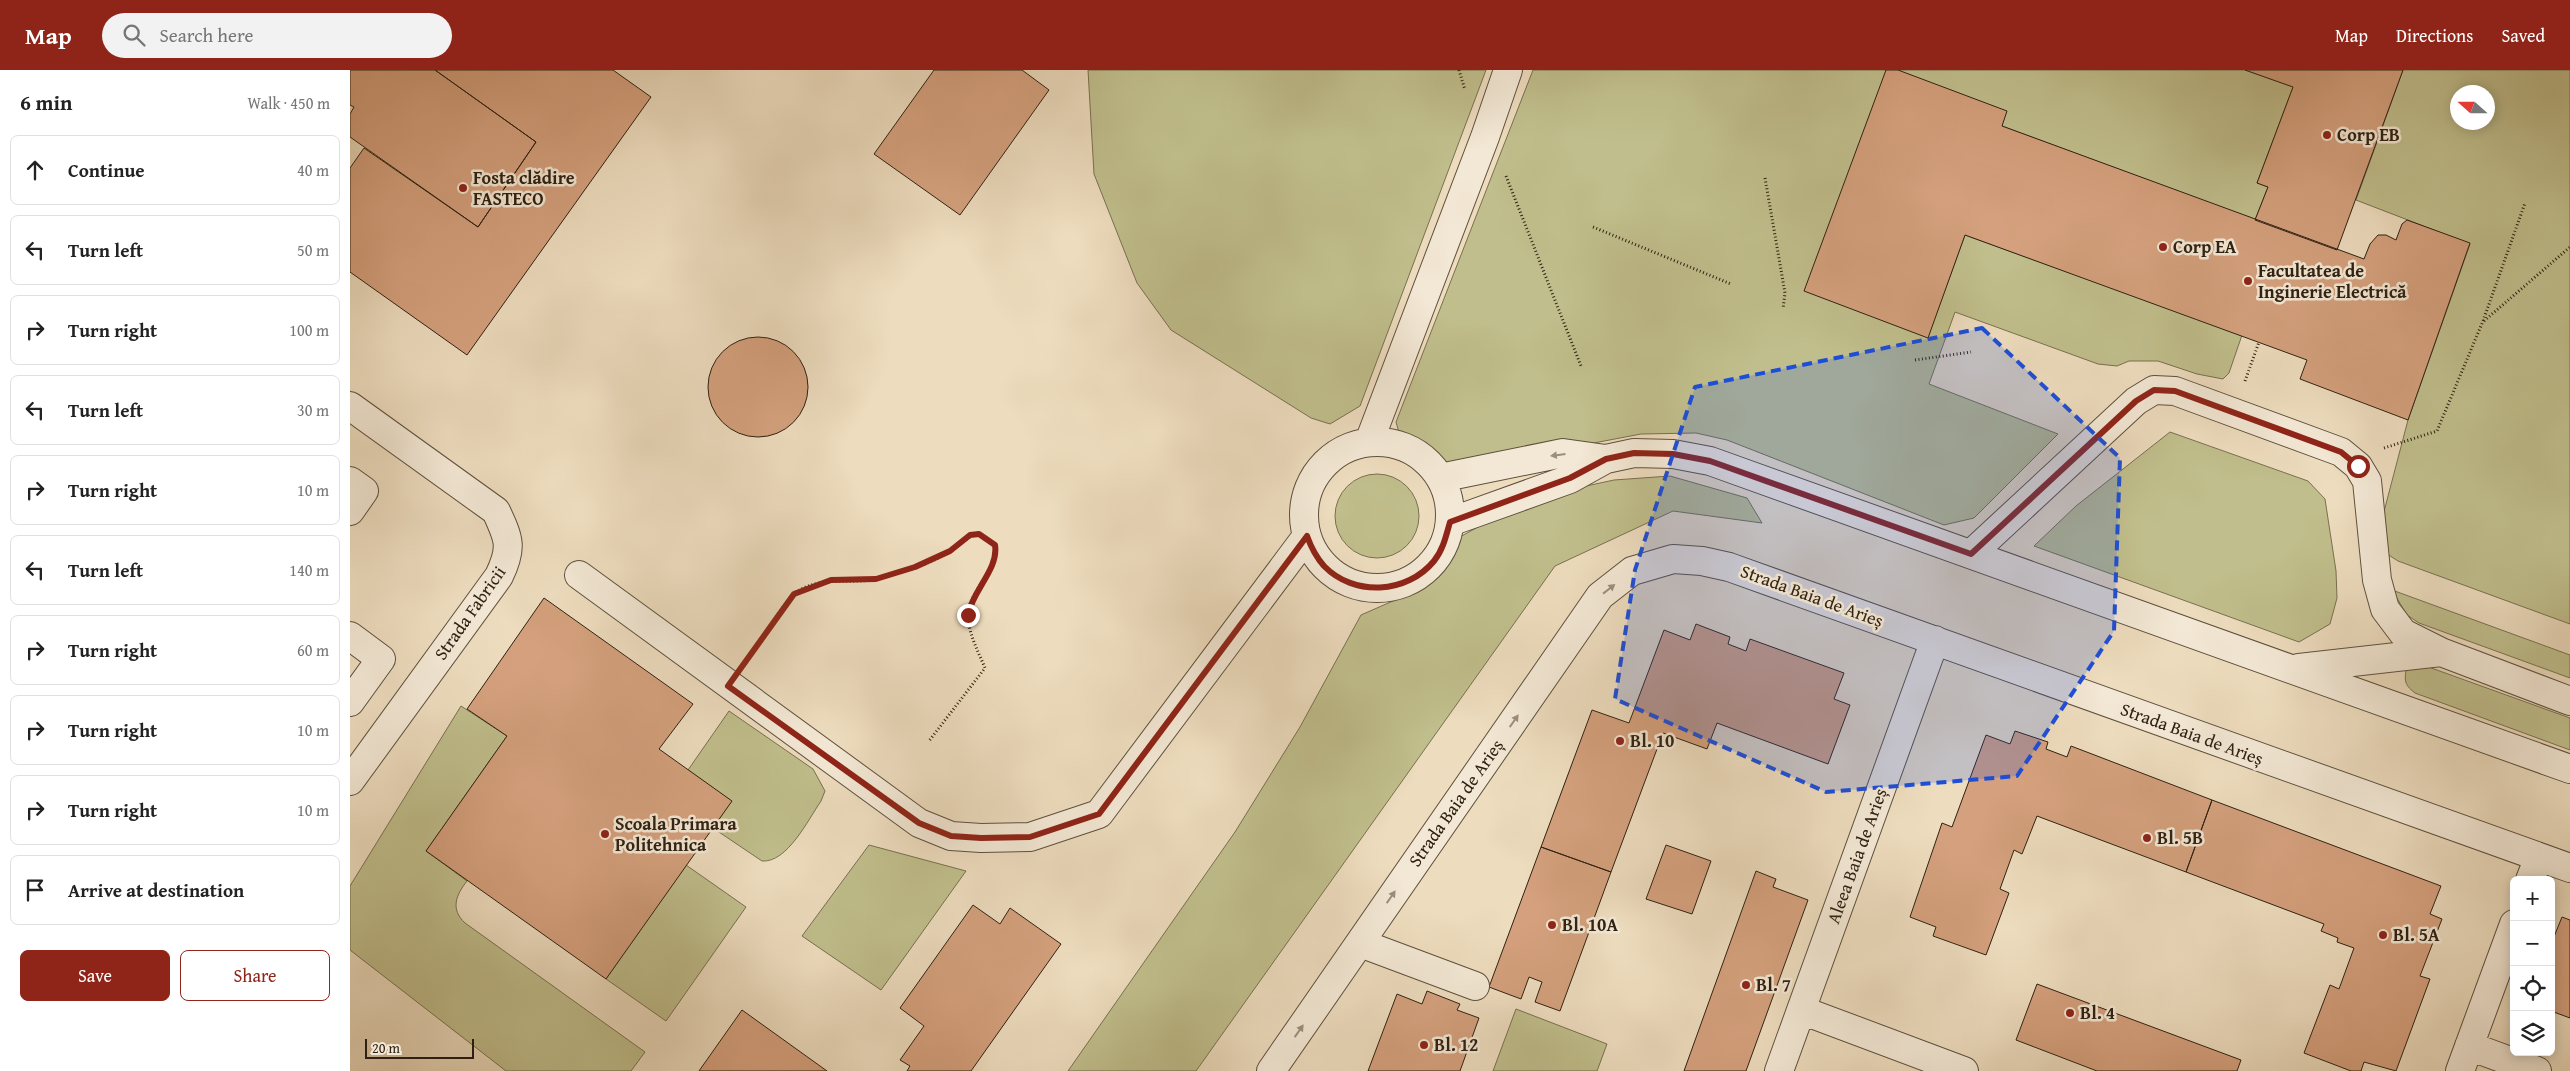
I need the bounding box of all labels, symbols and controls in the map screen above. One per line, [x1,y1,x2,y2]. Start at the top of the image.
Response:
search box [102,13,452,58]
text: Map [25,18,72,53]
icon: search [120,21,148,49]
text: Search here [160,21,253,49]
text: Map [2335,22,2368,49]
text: Directions [2396,22,2473,49]
text: Saved [2501,22,2545,49]
north arrow [2450,85,2495,130]
text: 6 min [20,87,72,118]
text: Walk · 450 m [247,91,330,115]
place label: Corp EB [2337,121,2400,148]
marker: Corp EB [2321,129,2333,141]
icon: ahead [21,156,49,184]
text: Continue [68,156,145,184]
text: 40 m [297,158,329,182]
place label: Fosta clădire FASTECO [473,164,575,212]
marker: Fosta clădire FASTECO [457,182,469,194]
place label: Corp EA [2173,233,2237,260]
icon: left [21,236,49,264]
text: Turn left [68,236,143,264]
text: 50 m [297,238,329,262]
marker: Corp EA [2157,241,2169,253]
place label: Facultatea de Inginerie Electrică [2258,257,2407,305]
marker: Facultatea de Inginerie Electrică [2242,275,2254,287]
icon: right [21,316,49,344]
text: Turn right [68,316,157,344]
text: 100 m [289,318,329,342]
icon: left [21,396,49,424]
text: Turn left [68,396,143,424]
text: 30 m [297,398,329,422]
one-way arrow [1550,451,1566,459]
route start [2347,455,2370,478]
icon: right [21,476,49,504]
text: Turn right [68,476,157,504]
text: 10 m [297,478,329,502]
icon: left [21,556,49,584]
text: Turn left [68,556,143,584]
street label: Strada Baia de Arieș [1737,557,1887,634]
text: 140 m [289,558,329,582]
street label: Strada Fabricii [427,560,512,665]
one-way arrow [1602,584,1615,595]
route end [957,604,980,627]
icon: right [21,636,49,664]
text: Turn right [68,636,157,664]
text: 60 m [297,638,329,662]
street label: Strada Baia de Arieș [2117,695,2267,772]
one-way arrow [1509,714,1519,727]
icon: right [21,716,49,744]
text: Turn right [68,716,157,744]
text: 10 m [297,718,329,742]
place label: Bl. 10 [1630,727,1674,754]
street label: Strada Baia de Arieș [1401,733,1510,872]
marker: Bl. 10 [1614,735,1626,747]
street label: Aleea Baia de Arieș [1819,784,1894,927]
icon: right [21,796,49,824]
text: Turn right [68,796,157,824]
text: 10 m [297,798,329,822]
place label: Scoala Primara Politehnica [615,810,737,858]
place label: Bl. 5B [2157,824,2203,851]
marker: Scoala Primara Politehnica [599,828,611,840]
marker: Bl. 5B [2141,832,2153,844]
icon: arrive [21,876,49,904]
text: Arrive at destination [68,876,244,904]
map controls [2510,876,2555,1056]
button: + [2510,876,2555,921]
one-way arrow [1386,891,1396,904]
place label: Bl. 10A [1562,911,1618,938]
marker: Bl. 10A [1546,919,1558,931]
place label: Bl. 5A [2393,921,2440,948]
button: − [2510,921,2555,966]
marker: Bl. 5A [2377,929,2389,941]
button: Save [20,950,170,1001]
button: Share [180,950,330,1001]
button: locate [2510,966,2555,1011]
place label: Bl. 7 [1756,971,1791,998]
marker: Bl. 7 [1740,979,1752,991]
place label: Bl. 4 [2080,999,2115,1026]
marker: Bl. 4 [2064,1007,2076,1019]
button: layers [2510,1011,2555,1056]
one-way arrow [1294,1024,1304,1038]
place label: Bl. 12 [1434,1031,1478,1058]
scale bar [365,1036,474,1059]
text: 20 m [372,1038,400,1058]
marker: Bl. 12 [1418,1039,1430,1051]

